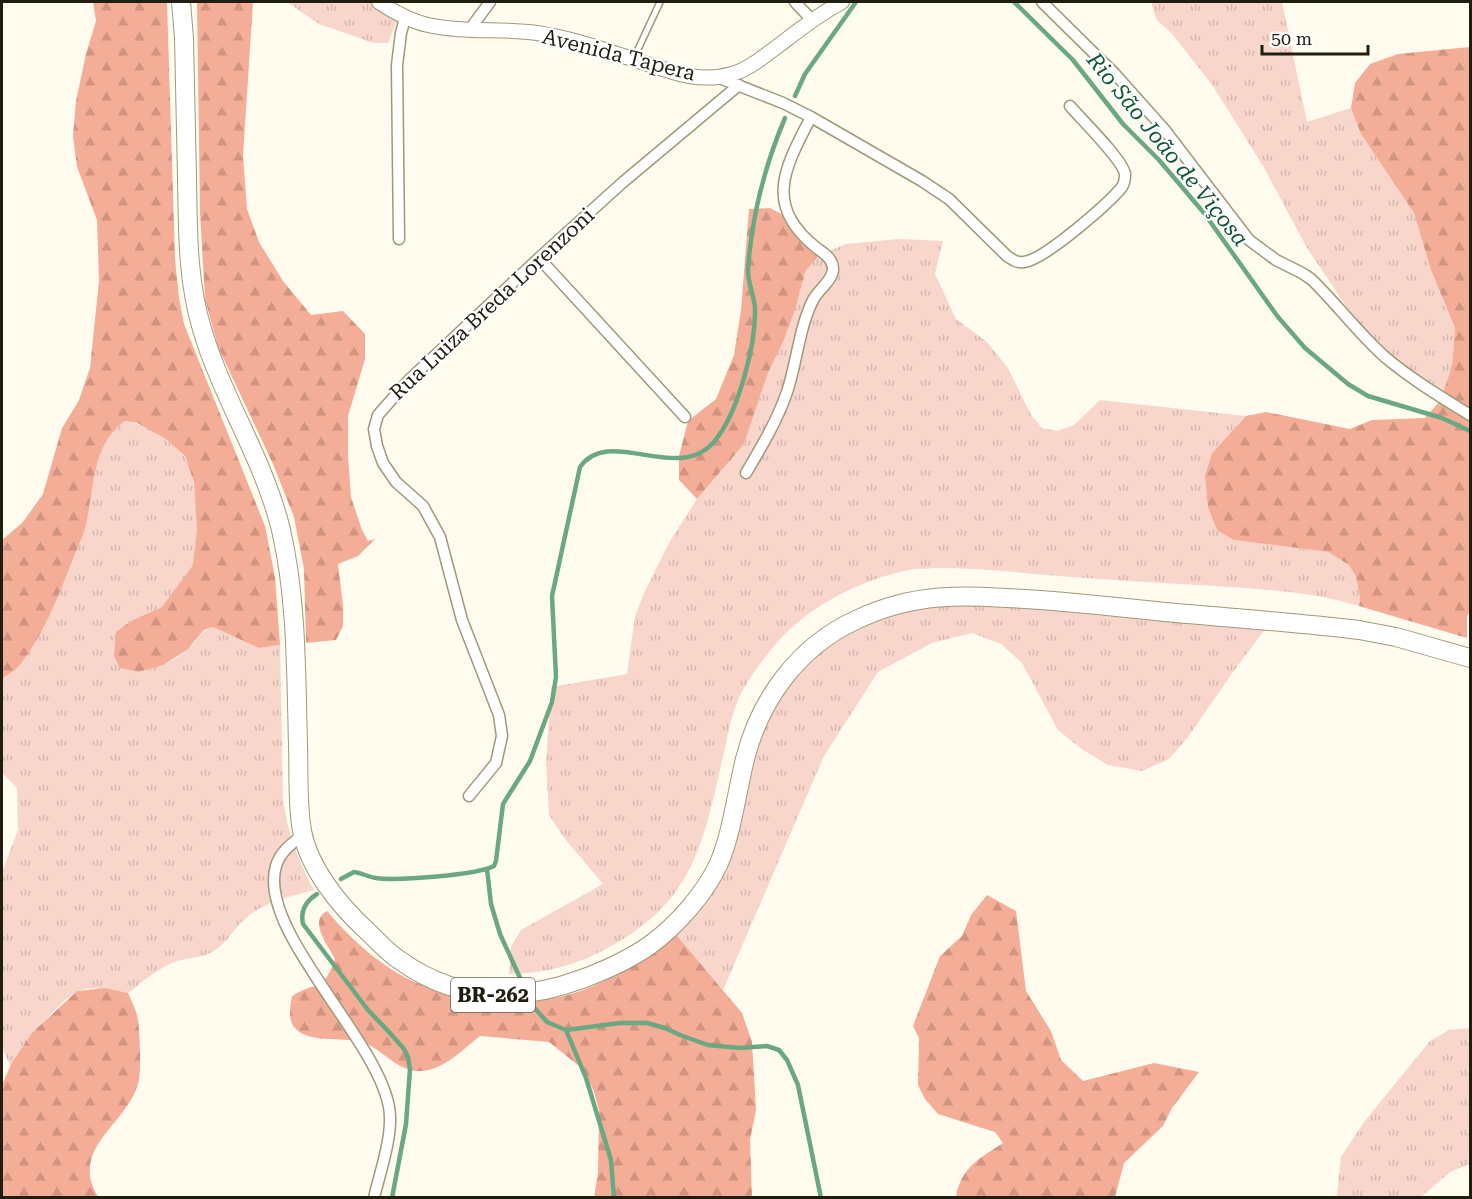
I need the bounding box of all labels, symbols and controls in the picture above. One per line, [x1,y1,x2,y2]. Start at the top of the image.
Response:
scale bar [1262,18,1368,56]
street label: Avenida Tapera [540,24,699,86]
text: 50 m [1271,28,1312,49]
water label: Rio São João de Viçosa [1081,47,1253,251]
street label: Rua Luiza Breda Lorenzoni [385,203,599,405]
road number: BR-262 [451,978,535,1012]

